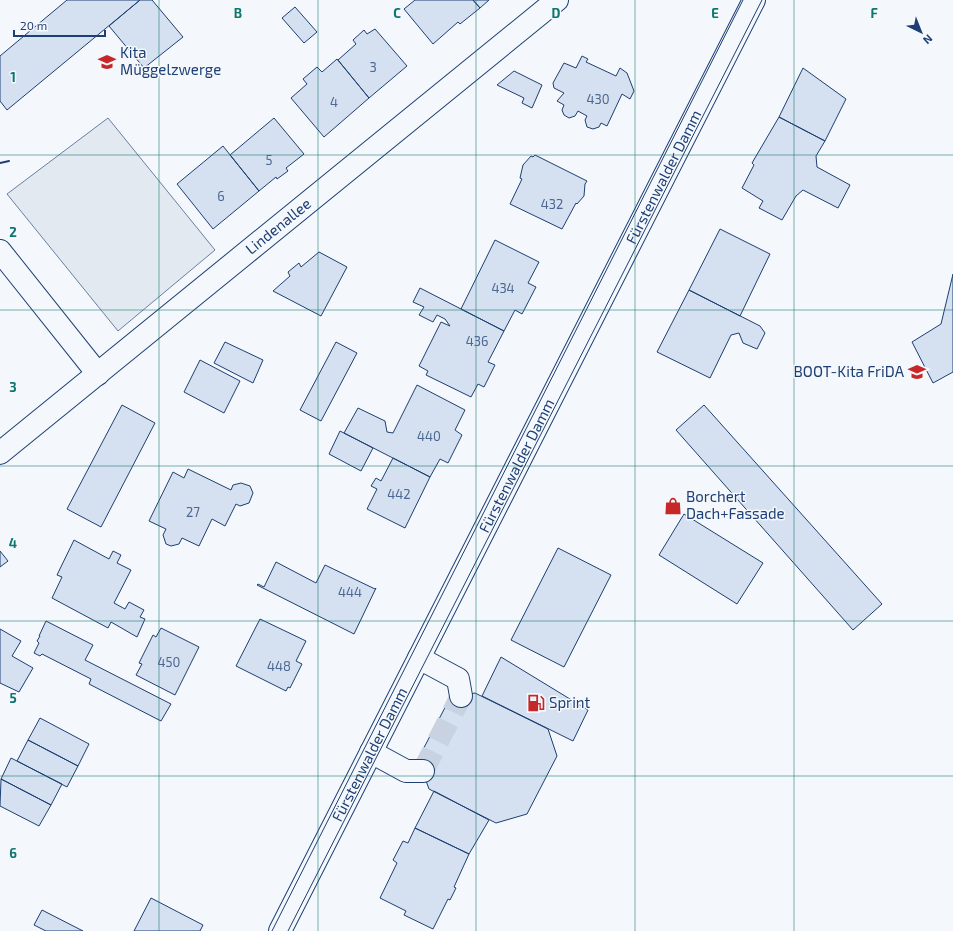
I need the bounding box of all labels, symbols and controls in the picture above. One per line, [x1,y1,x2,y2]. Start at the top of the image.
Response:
text: B [234,5,242,21]
text: C [393,5,401,21]
text: D [552,5,561,21]
text: E [711,5,719,21]
text: F [870,5,878,21]
scale bar [14,12,105,38]
north arrow [901,12,941,52]
text: 20 m [20,18,47,32]
text: N [921,32,936,47]
place label: Kita Müggelzwerge [120,43,221,78]
school or university icon: Kita Müggelzwerge [97,52,117,72]
house number: 3 [369,59,377,75]
text: 1 [10,69,16,85]
house number: 430 [586,91,610,107]
house number: 4 [330,94,338,110]
street label: Fürstenwalder Damm [621,107,705,247]
house number: 5 [266,152,273,168]
house number: 6 [217,188,225,204]
street label: Lindenallee [242,194,314,258]
house number: 432 [541,196,563,212]
text: 2 [9,224,17,240]
house number: 434 [491,280,515,296]
house number: 436 [466,333,488,349]
place label: BOOT-Kita FriDA [794,362,905,380]
school or university icon: BOOT-Kita FriDA [907,362,927,382]
text: 3 [9,379,17,395]
street label: Fürstenwalder Damm [474,395,558,535]
house number: 440 [417,428,441,444]
house number: 442 [387,486,411,502]
place label: Borchert Dach+Fassade [686,487,785,522]
shop icon: Borchert Dach+Fassade [663,496,683,516]
house number: 27 [186,504,200,520]
text: 4 [9,535,17,551]
house number: 444 [338,584,362,600]
house number: 450 [158,654,180,670]
house number: 448 [267,658,291,674]
street label: Fürstenwalder Damm [327,684,411,824]
text: 5 [9,690,17,706]
fuel station icon: Sprint [526,693,546,713]
place label: Sprint [549,693,591,711]
text: 6 [9,845,17,861]

